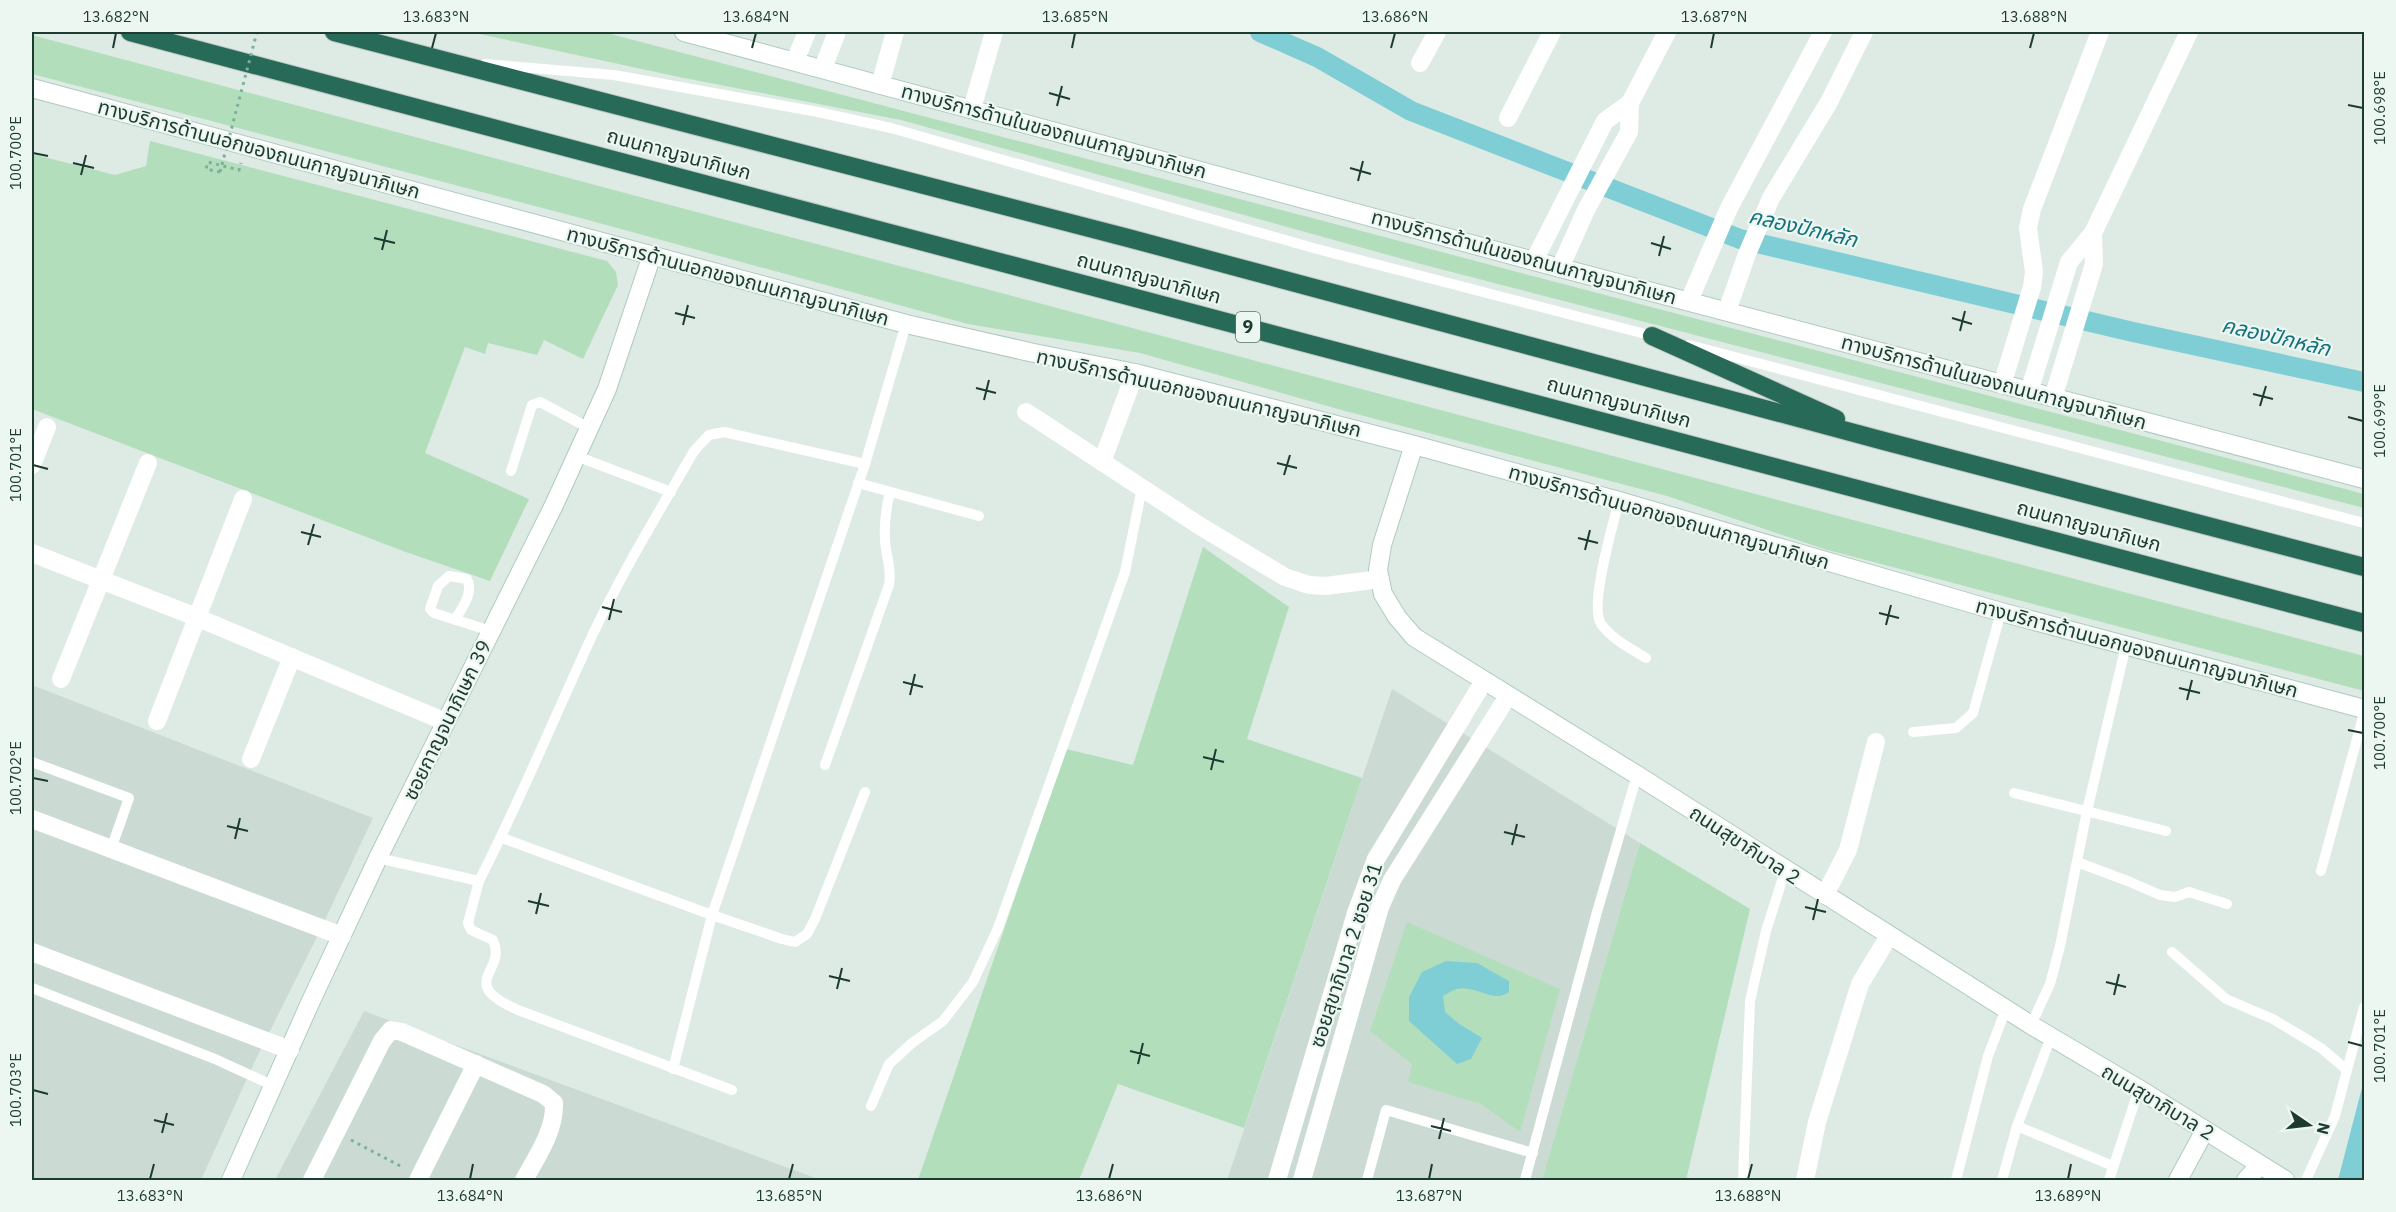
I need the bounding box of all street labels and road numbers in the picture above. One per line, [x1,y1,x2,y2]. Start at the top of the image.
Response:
street label: ทางบริการด้านในของถนนกาญจนาภิเษก [899,77,1210,184]
street label: ทางบริการด้านนอกของถนนกาญจนาภิเษก [95,92,423,205]
street label: ถนนกาญจนาภิเษก [604,121,754,186]
street label: ทางบริการด้านในของถนนกาญจนาภิเษก [1369,203,1680,310]
street label: ทางบริการด้านนอกของถนนกาญจนาภิเษก [564,219,892,332]
street label: ถนนกาญจนาภิเษก [1074,245,1224,310]
road number: 9 [1236,312,1260,342]
street label: ทางบริการด้านในของถนนกาญจนาภิเษก [1839,328,2150,435]
street label: ทางบริการด้านนอกของถนนกาญจนาภิเษก [1034,342,1364,443]
street label: ถนนกาญจนาภิเษก [1544,369,1694,434]
street label: ทางบริการด้านนอกของถนนกาญจนาภิเษก [1505,458,1833,575]
street label: ถนนกาญจนาภิเษก [2014,493,2164,558]
street label: ทางบริการด้านนอกของถนนกาญจนาภิเษก [1973,591,2301,704]
street label: ซอยกาญจนาภิเษก 39 [396,635,497,804]
street label: ถนนสุขาภิบาล 2 [1684,799,1806,891]
street label: ซอยสุขาภิบาล 2 ซอย 31 [1303,859,1388,1051]
street label: ถนนสุขาภิบาล 2 [2097,1057,2220,1146]

